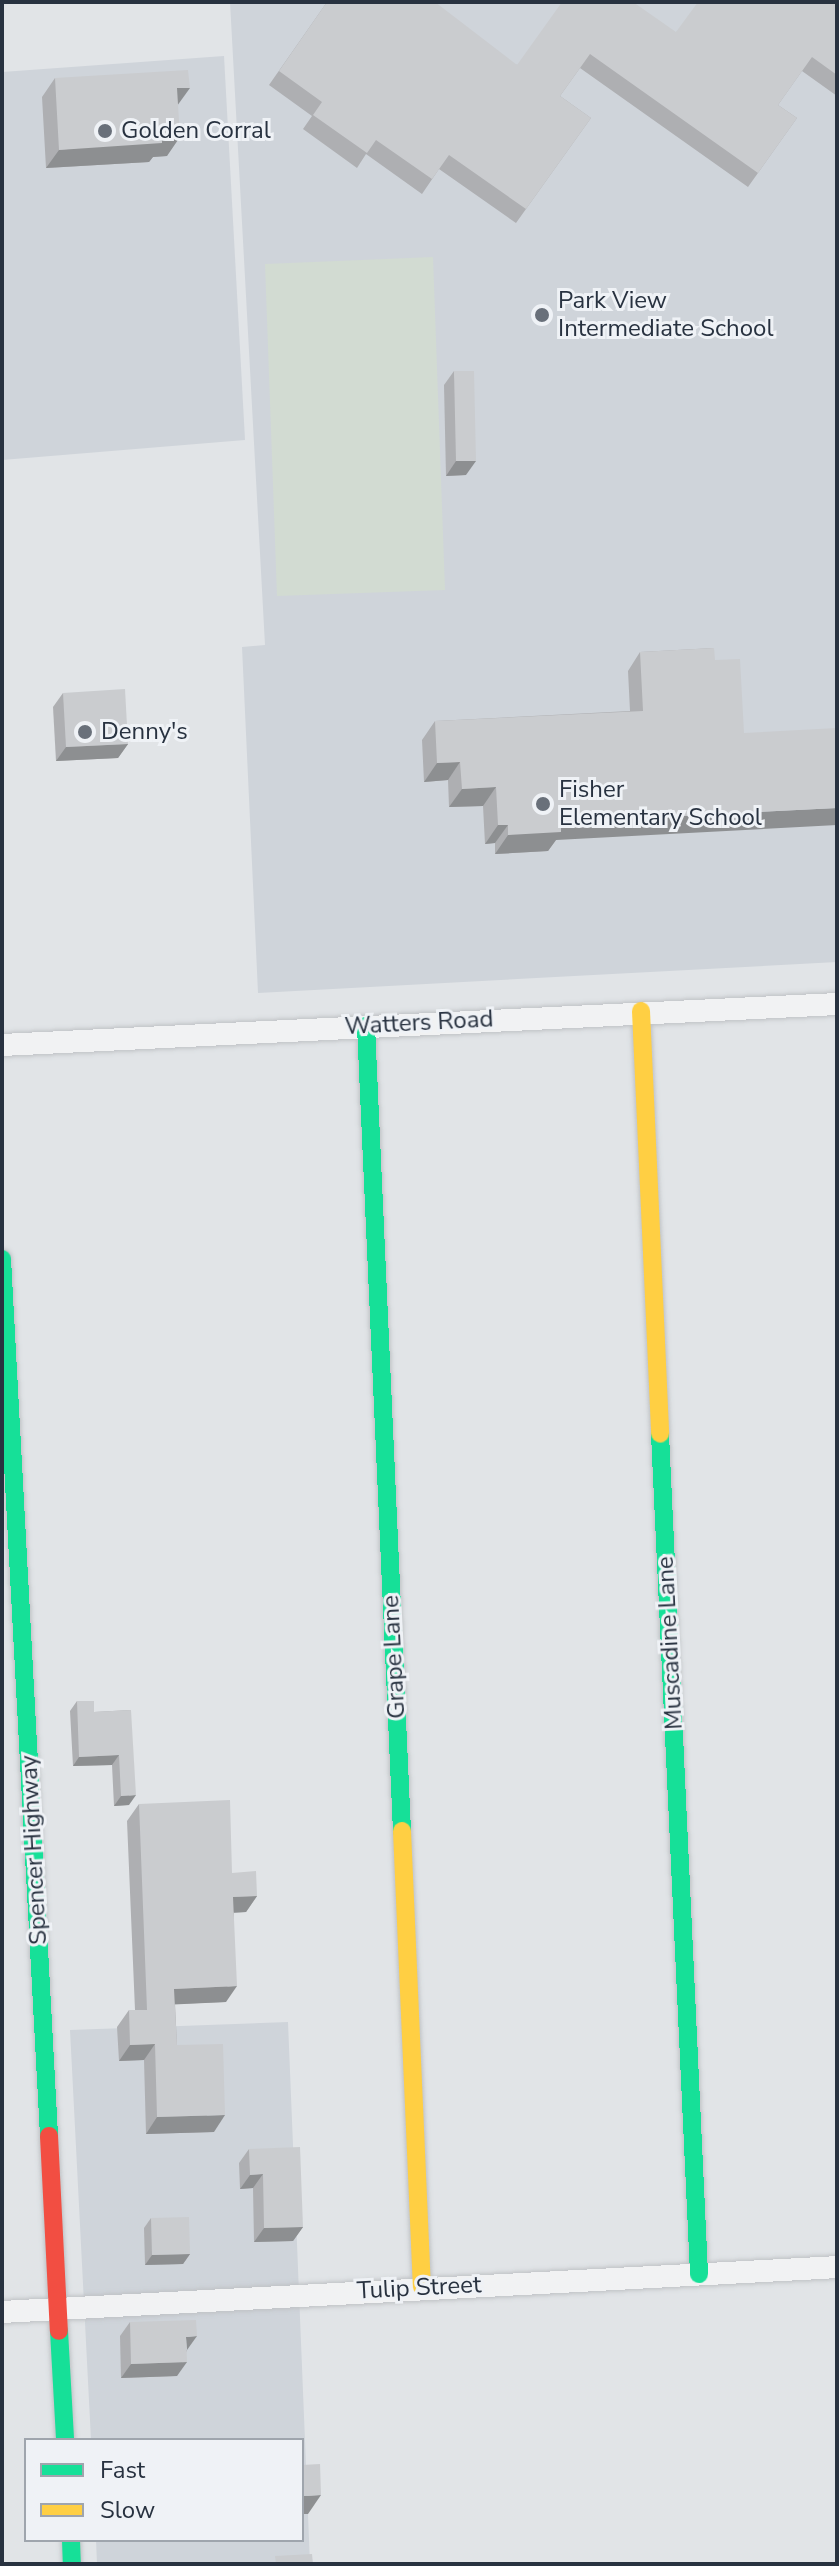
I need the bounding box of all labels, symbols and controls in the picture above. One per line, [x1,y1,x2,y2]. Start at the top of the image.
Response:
place label: Golden Corral [121,117,271,145]
marker: Golden Corral [96,122,114,140]
place label: Park View Intermediate School [558,287,774,343]
marker: Park View Intermediate School [533,306,551,324]
place label: Denny's [101,718,188,746]
marker: Denny's [76,723,94,741]
place label: Fisher Elementary School [559,776,762,832]
marker: Fisher Elementary School [534,795,552,813]
street label: Watters Road [344,1005,494,1041]
street label: Muscadine Lane [651,1556,689,1730]
street label: Grape Lane [376,1594,412,1720]
street label: Spencer Highway [15,1754,53,1946]
street label: Tulip Street [356,2270,482,2306]
legend [24,2438,304,2542]
text: Fast [100,2454,145,2486]
text: Slow [100,2494,155,2526]

